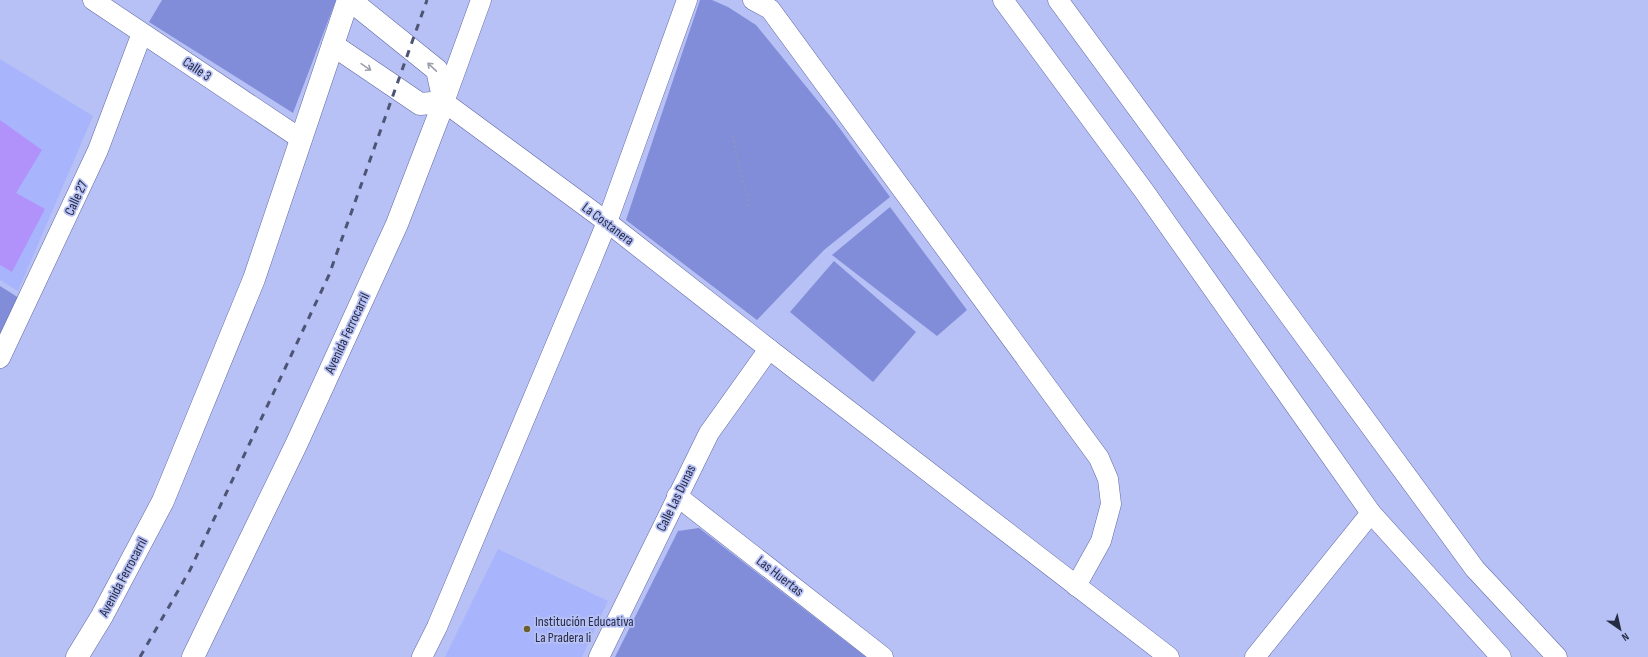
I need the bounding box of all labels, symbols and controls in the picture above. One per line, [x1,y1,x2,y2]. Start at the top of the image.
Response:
street label: Calle 3 [179,53,215,85]
one-way arrow [427,62,437,71]
one-way arrow [360,63,371,71]
street label: Calle 27 [61,178,92,218]
street label: La Costanera [579,199,637,249]
street label: Avenida Ferrocarril [320,290,373,377]
street label: Calle Las Dunas [653,462,699,534]
street label: Avenida Ferrocarril [95,534,151,620]
street label: Las Huertas [753,552,807,600]
north arrow [1600,609,1640,649]
place label: Institución Educativa La Pradera Ii [535,613,634,646]
marker: Institución Educativa La Pradera Ii [522,624,532,634]
text: N [1619,630,1631,644]

